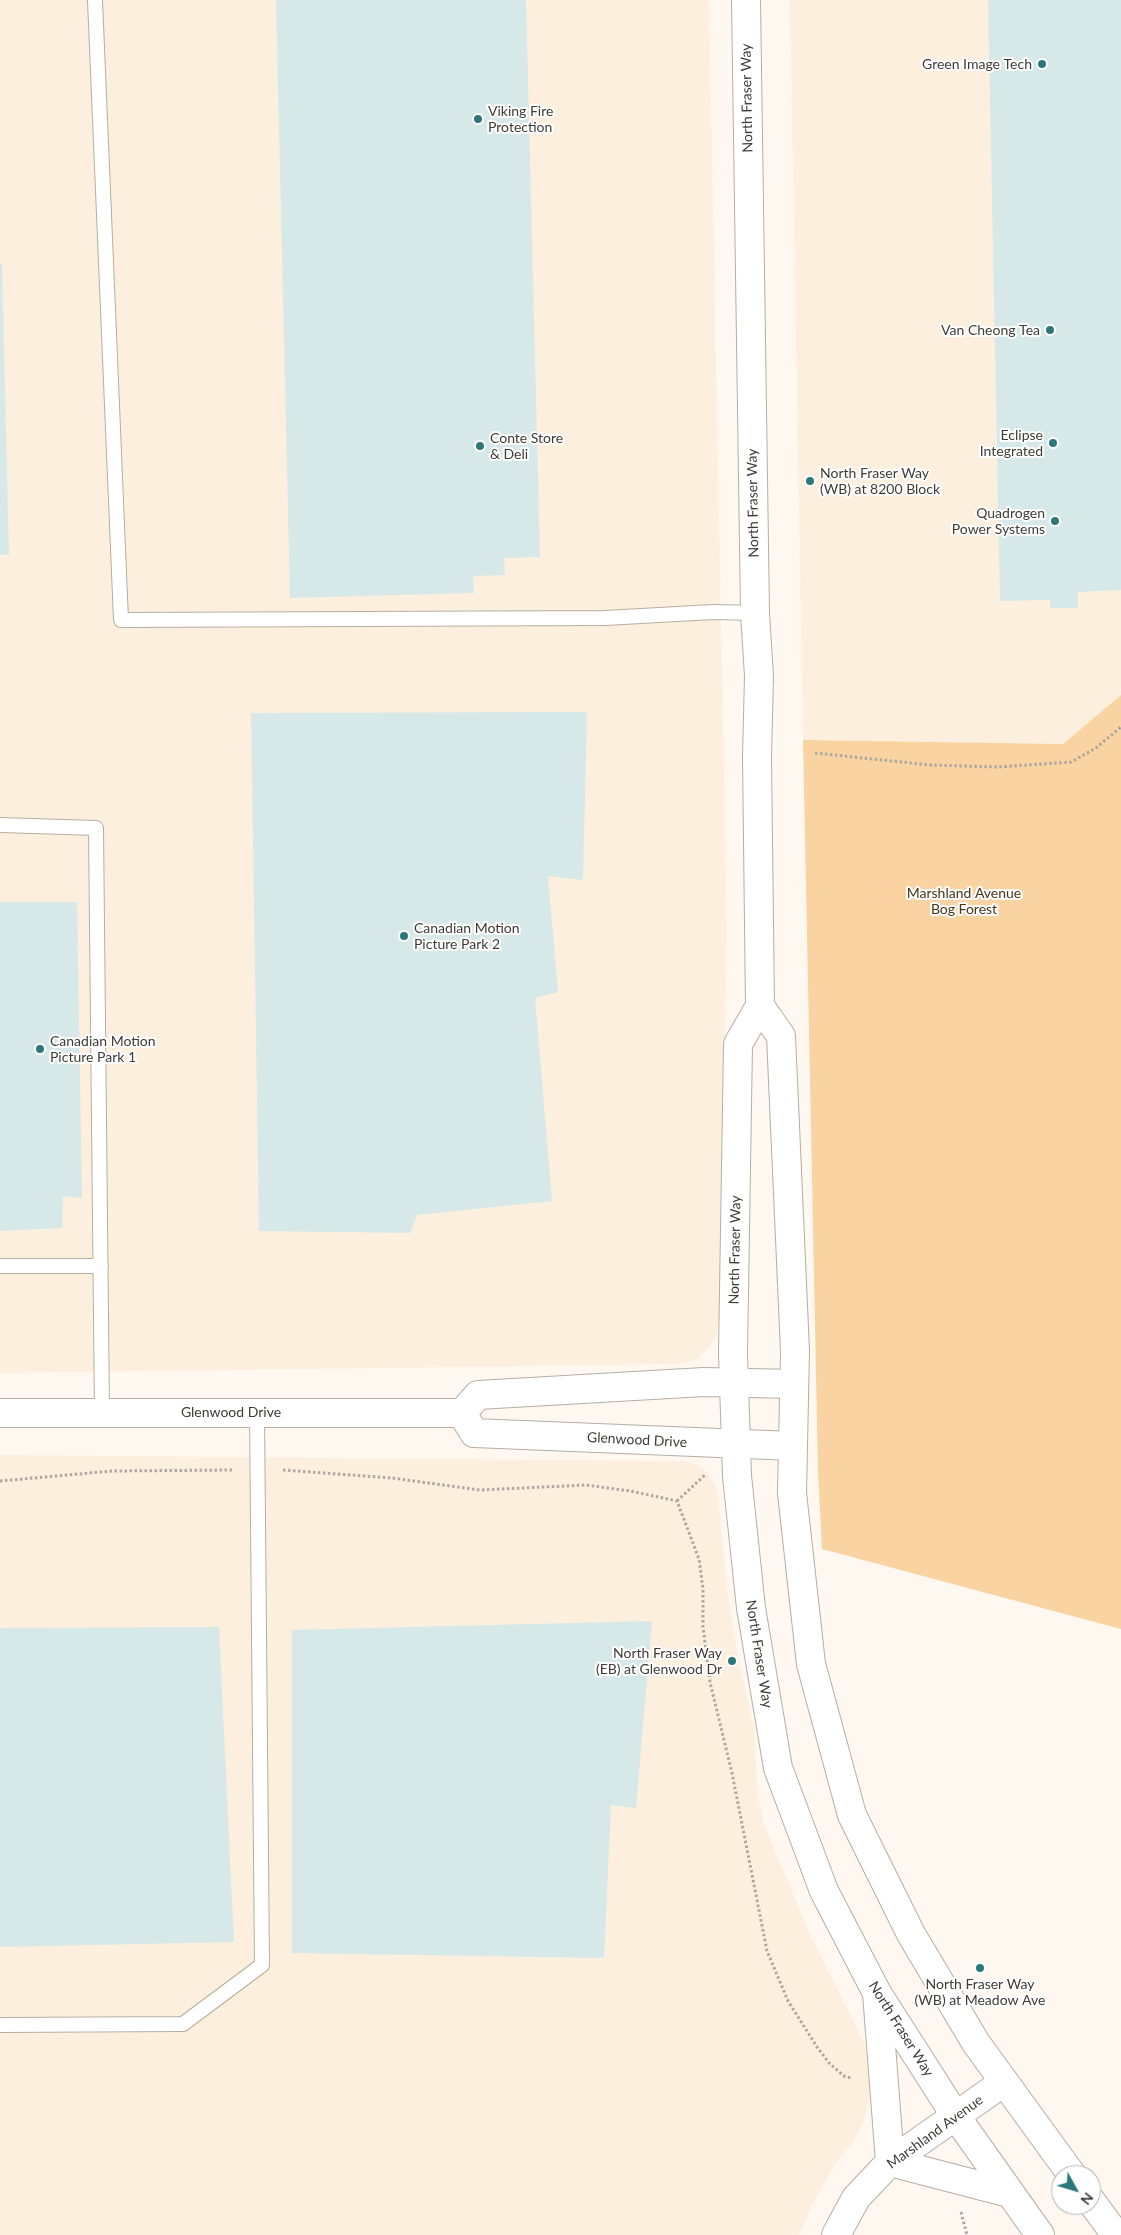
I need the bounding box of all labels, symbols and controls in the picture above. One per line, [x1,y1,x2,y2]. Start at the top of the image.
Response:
street label: North Fraser Way [738,43,756,153]
place label: Green Image Tech [922,56,1032,72]
marker: Green Image Tech [1036,58,1048,70]
place label: Viking Fire Protection [488,103,553,136]
marker: Viking Fire Protection [472,113,484,125]
place label: Van Cheong Tea [941,322,1040,338]
marker: Van Cheong Tea [1044,324,1056,336]
place label: Eclipse Integrated [980,427,1043,460]
place label: Conte Store & Deli [490,430,563,462]
marker: Eclipse Integrated [1047,437,1059,449]
marker: Conte Store & Deli [474,440,486,452]
street label: North Fraser Way [744,448,762,558]
place label: North Fraser Way (WB) at 8200 Block [820,465,940,498]
marker: North Fraser Way (WB) at 8200 Block [804,475,816,487]
place label: Quadrogen Power Systems [952,505,1045,538]
marker: Quadrogen Power Systems [1049,515,1061,527]
park label: Marshland Avenue Bog Forest [907,885,1021,918]
place label: Canadian Motion Picture Park 2 [414,920,520,952]
marker: Canadian Motion Picture Park 2 [398,930,410,942]
place label: Canadian Motion Picture Park 1 [50,1033,156,1066]
marker: Canadian Motion Picture Park 1 [34,1043,46,1055]
street label: North Fraser Way [726,1195,744,1305]
street label: Glenwood Drive [181,1404,281,1420]
street label: Glenwood Drive [587,1429,687,1451]
street label: North Fraser Way [742,1599,776,1709]
place label: North Fraser Way (EB) at Glenwood Dr [596,1645,722,1678]
marker: North Fraser Way (EB) at Glenwood Dr [726,1655,738,1667]
marker: North Fraser Way (WB) at Meadow Ave [974,1962,986,1974]
place label: North Fraser Way (WB) at Meadow Ave [915,1976,1045,2008]
street label: North Fraser Way [865,1978,937,2080]
street label: Marshland Avenue [884,2092,986,2172]
north arrow [1051,2165,1101,2215]
text: N [1077,2190,1097,2209]

